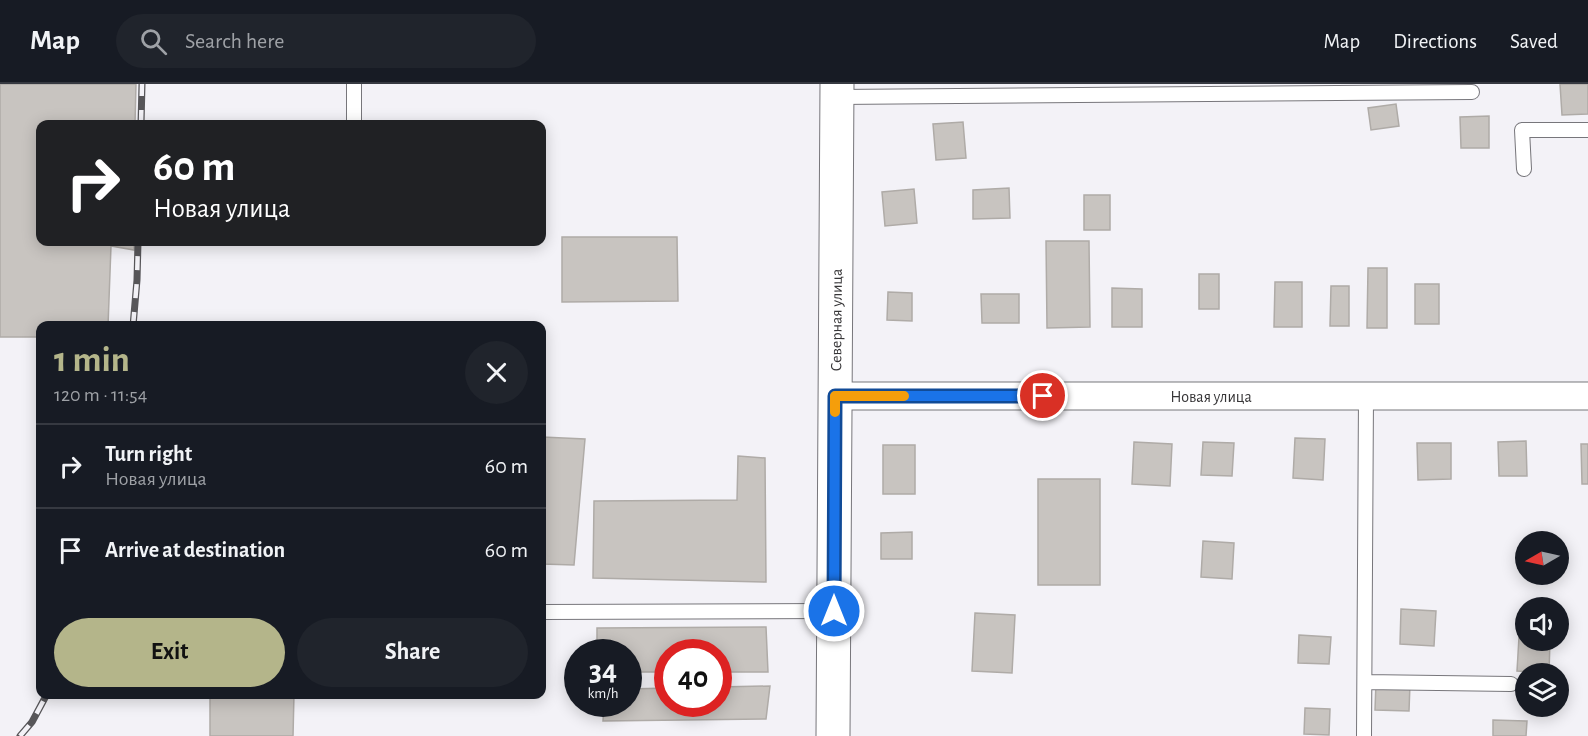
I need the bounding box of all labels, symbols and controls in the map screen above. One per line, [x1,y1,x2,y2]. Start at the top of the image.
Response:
search box [116,14,536,68]
icon: search [137,25,170,58]
text: Map [30,27,80,55]
text: Search here [185,30,284,52]
text: Map [1324,31,1360,52]
text: Directions [1393,31,1477,52]
text: Saved [1510,31,1558,52]
icon: right [54,144,132,222]
text: 60 m [153,146,235,188]
text: Новая улица [153,195,290,222]
street label: Северная улица [828,269,846,371]
button: close [465,341,528,404]
text: 1 min [54,342,130,378]
pin [1017,370,1068,421]
icon: arrive [1026,379,1059,412]
text: 120 m · 11:54 [54,385,147,405]
street label: Новая улица [1170,389,1252,406]
text: Turn right [105,443,192,465]
icon: right [54,450,87,483]
text: 60 m [485,455,528,477]
text: Новая улица [105,469,207,489]
north arrow [1515,531,1569,585]
map controls [1515,531,1569,717]
icon: arrive [54,534,87,567]
text: Arrive at destination [105,539,285,561]
text: 60 m [485,539,528,561]
position arrow [802,579,866,643]
button: sound [1515,597,1569,651]
button: Exit [54,618,285,687]
button: Share [297,618,528,687]
speed limit sign: 40 [654,639,732,717]
text: 34 [589,656,617,686]
button: layers [1515,663,1569,717]
text: km/h [588,686,618,701]

